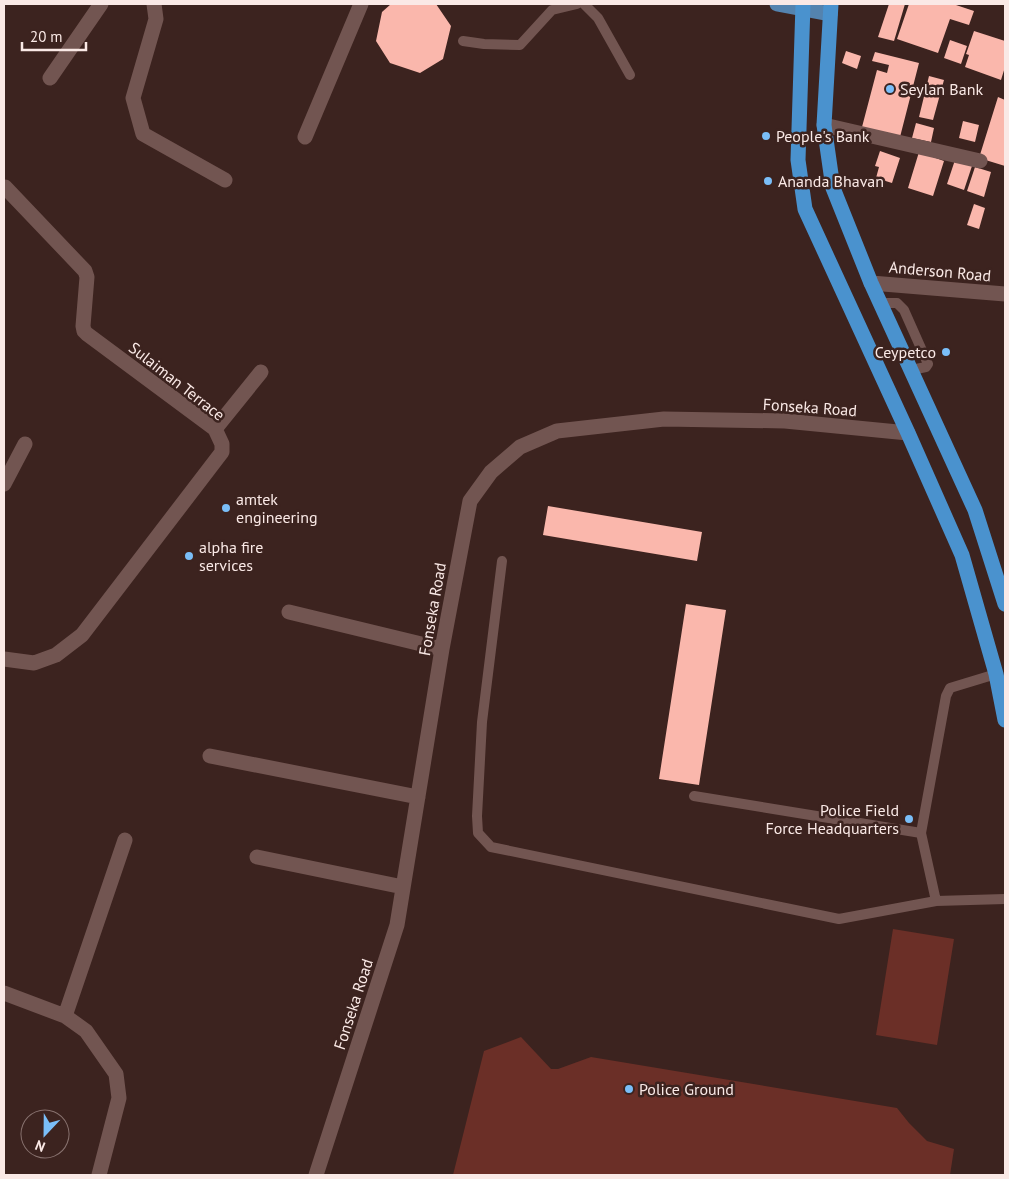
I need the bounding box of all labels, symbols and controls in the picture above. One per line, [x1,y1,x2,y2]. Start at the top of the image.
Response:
scale bar [22,20,86,52]
text: 20 m [30,27,63,46]
place label: Seylan Bank [900,79,983,99]
marker: Seylan Bank [884,83,896,95]
place label: People's Bank [776,126,870,146]
marker: People's Bank [760,130,772,142]
place label: Ananda Bhavan [778,171,884,191]
marker: Ananda Bhavan [762,175,774,187]
street label: Anderson Road [888,257,992,285]
street label: Sulaiman Terrace [125,337,229,425]
place label: Ceypetco [875,342,936,362]
marker: Ceypetco [940,346,952,358]
street label: Fonseka Road [762,394,858,420]
place label: amtek engineering [236,489,318,527]
marker: amtek engineering [220,502,232,514]
place label: alpha fire services [199,537,263,575]
marker: alpha fire services [183,550,195,562]
street label: Fonseka Road [414,561,450,657]
place label: Police Field Force Headquarters [765,800,899,838]
marker: Police Field Force Headquarters [903,813,915,825]
street label: Fonseka Road [329,956,377,1052]
place label: Police Ground [639,1079,734,1099]
marker: Police Ground [623,1083,635,1095]
north arrow [20,1109,70,1159]
text: N [32,1136,48,1156]

